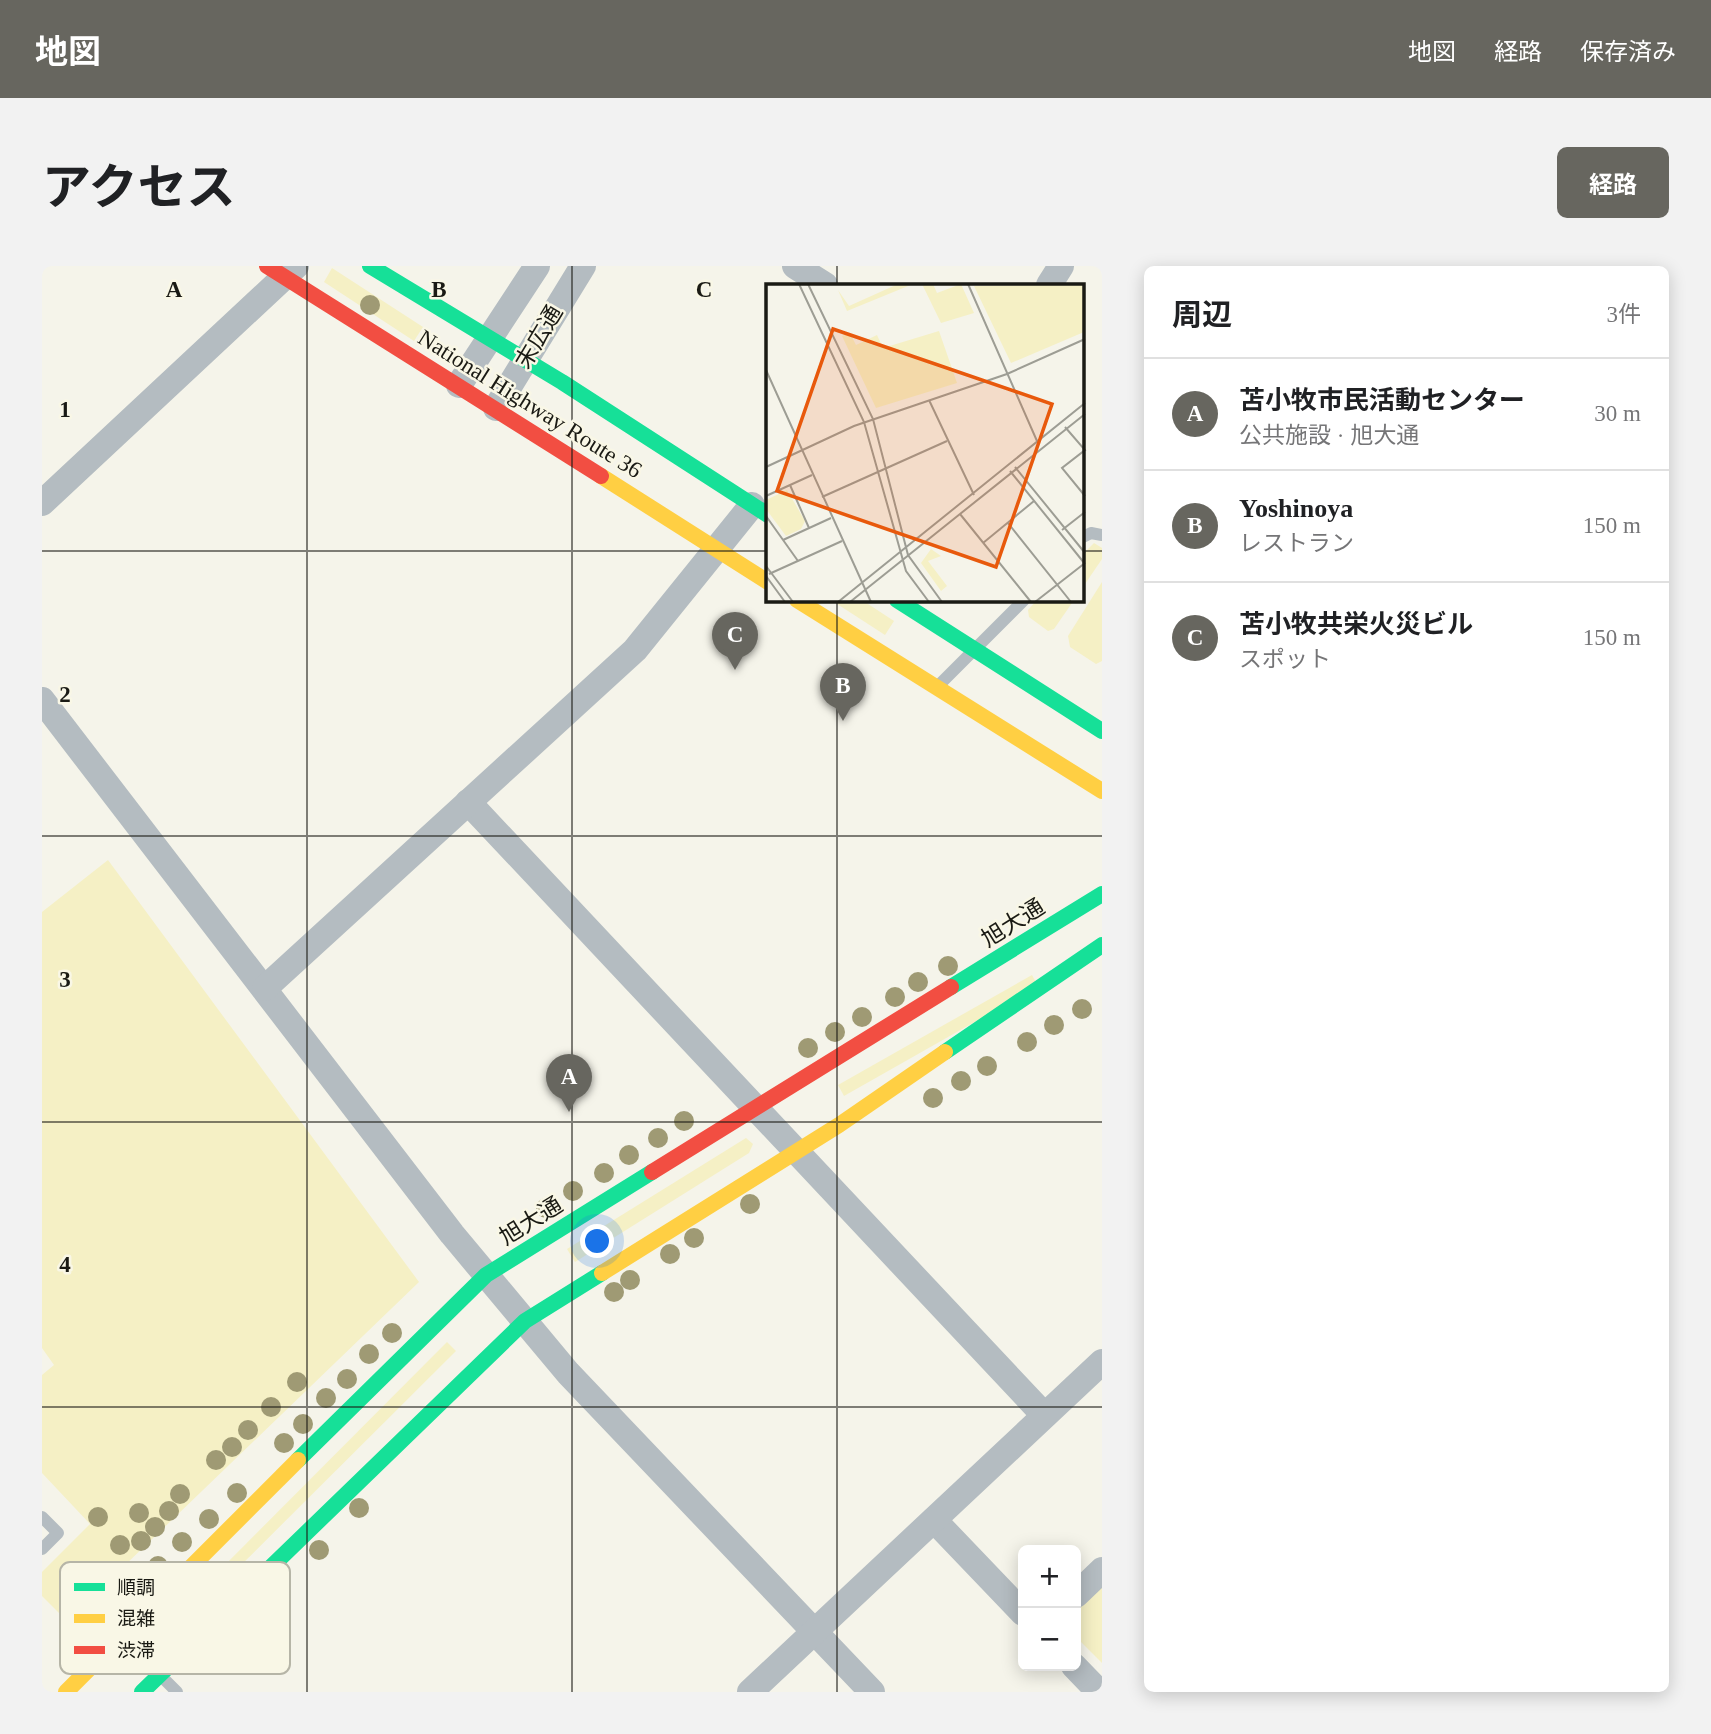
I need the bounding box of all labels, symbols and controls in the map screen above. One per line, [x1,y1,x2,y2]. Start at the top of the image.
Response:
text: 地図 [35,34,101,70]
text: 地図 [1408,39,1456,65]
text: 経路 [1494,39,1542,65]
text: 保存済み [1580,39,1676,65]
button: 経路 [1557,147,1669,218]
text: アクセス [42,160,236,215]
text: A [166,277,183,302]
text: B [431,277,447,302]
text: C [696,277,712,302]
inset map [766,284,1084,602]
text: 周辺 [1172,298,1232,331]
street label: 末広通 [511,301,567,373]
text: 3件 [1607,302,1641,327]
street label: National Highway Route 36 [414,325,646,483]
text: 苫小牧市民活動センター [1239,386,1525,415]
text: 1 [59,397,71,422]
text: A [1187,401,1203,426]
text: 30 m [1594,401,1641,426]
text: 公共施設 · 旭大通 [1239,423,1419,448]
text: Yoshinoya [1239,494,1353,523]
text: B [1187,513,1203,538]
text: 150 m [1583,513,1641,538]
text: レストラン [1239,531,1354,556]
text: 苫小牧共栄火災ビル [1239,610,1473,639]
pin: C [712,612,758,670]
text: C [1187,625,1203,650]
text: 150 m [1583,625,1641,650]
text: スポット [1239,647,1331,672]
pin: B [820,663,866,721]
text: 2 [59,682,71,707]
street label: 旭大通 [977,894,1049,952]
text: 3 [59,967,71,992]
pin: A [546,1054,592,1112]
street label: 旭大通 [495,1192,567,1250]
your location [580,1224,614,1258]
text: 4 [59,1252,71,1277]
map controls [1018,1545,1081,1671]
button: + [1018,1545,1081,1608]
legend [60,1562,290,1674]
text: 順調 [117,1577,155,1598]
text: 混雑 [117,1608,155,1629]
button: − [1018,1608,1081,1671]
text: 渋滞 [117,1640,155,1661]

